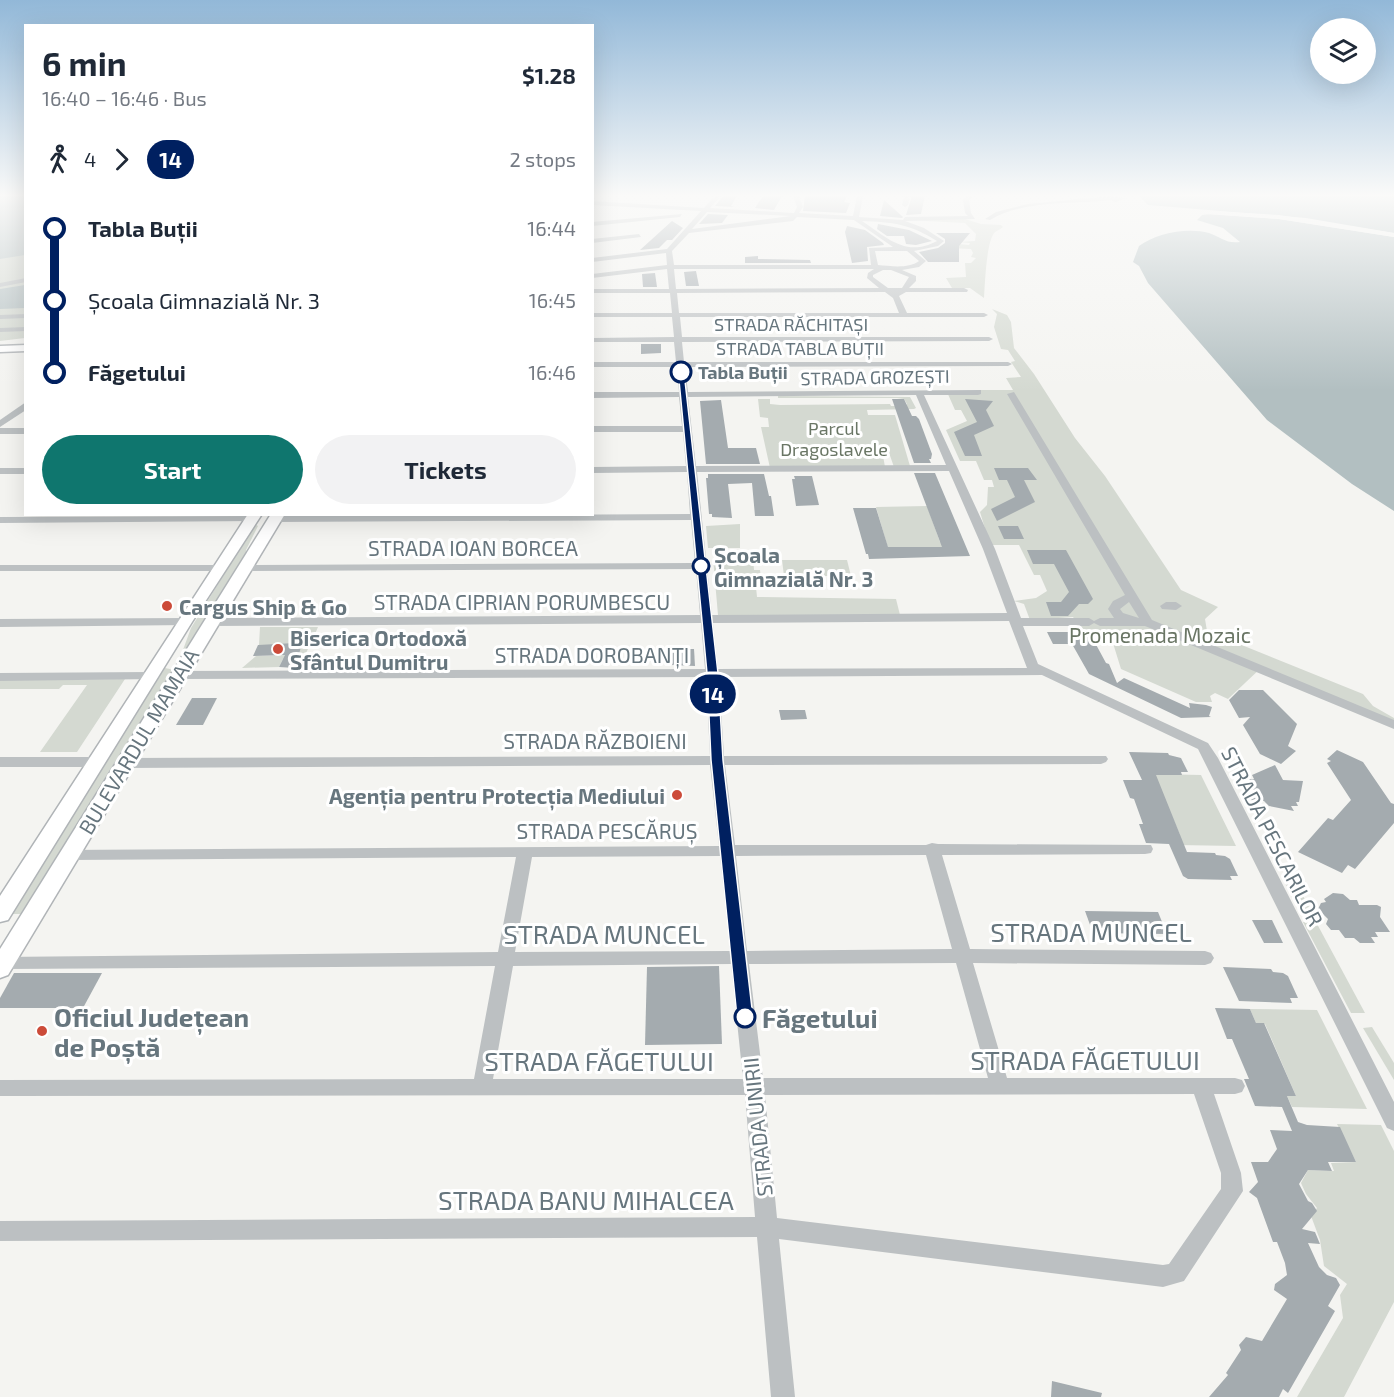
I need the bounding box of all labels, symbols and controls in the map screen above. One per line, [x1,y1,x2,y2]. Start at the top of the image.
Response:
map controls [1310,18,1376,84]
button: layers [1310,18,1376,84]
text: 6 min [42,43,127,83]
text: $1.28 [522,62,576,88]
text: 16:40 – 16:46 · Bus [42,86,207,110]
icon: walk [42,143,75,176]
icon: forward [105,143,138,176]
text: 4 [84,147,96,171]
text: 14 [159,147,182,172]
text: 2 stops [509,147,576,171]
text: Tabla Buții [88,215,198,241]
text: 16:44 [527,216,576,240]
text: Școala Gimnazială Nr. 3 [88,287,320,313]
text: 16:45 [529,288,576,312]
street label: STRADA RĂCHITAȘI [714,313,868,336]
street label: STRADA TABLA BUȚII [716,337,884,360]
text: Făgetului [88,359,186,385]
text: 16:46 [528,360,576,384]
marker: Tabla Buții [670,361,692,383]
place label: Tabla Buții [698,361,788,385]
street label: STRADA GROZEȘTI [800,365,950,390]
park label: Parcul Dragoslavele [780,417,888,460]
button: Start [42,435,303,504]
button: Tickets [315,435,576,504]
street label: STRADA IOAN BORCEA [368,535,578,560]
place label: Școala Gimnazială Nr. 3 [714,542,873,591]
marker: Școala Gimnazială Nr. 3 [692,557,710,575]
street label: STRADA CIPRIAN PORUMBESCU [374,589,670,614]
place label: Cargus Ship & Go [179,594,347,619]
marker: Cargus Ship & Go [160,599,174,613]
park label: Promenada Mozaic [1069,622,1251,647]
place label: Biserica Ortodoxă Sfântul Dumitru [290,625,467,674]
marker: Biserica Ortodoxă Sfântul Dumitru [271,642,285,656]
street label: STRADA DOROBANȚI [495,642,689,669]
street label: BULEVARDUL MAMAIA [73,644,203,838]
line badge: 14 [686,674,740,714]
text: 14 [702,682,724,707]
street label: STRADA RĂZBOIENI [503,728,687,753]
street label: STRADA PESCARILOR [1217,742,1329,930]
place label: Agenția pentru Protecția Mediului [329,783,665,811]
marker: Agenția pentru Protecția Mediului [670,788,684,802]
street label: STRADA PESCĂRUȘ [517,818,697,845]
street label: STRADA MUNCEL [990,916,1192,947]
street label: STRADA MUNCEL [503,918,705,949]
place label: Oficiul Județean de Poștă [54,1001,249,1065]
place label: Făgetului [762,1002,878,1033]
marker: Făgetului [734,1006,756,1028]
marker: Oficiul Județean de Poștă [35,1024,49,1038]
street label: STRADA FĂGETULUI [970,1044,1200,1075]
street label: STRADA FĂGETULUI [484,1045,714,1076]
street label: STRADA UNIRII [737,1056,777,1198]
street label: STRADA BANU MIHALCEA [438,1184,734,1215]

